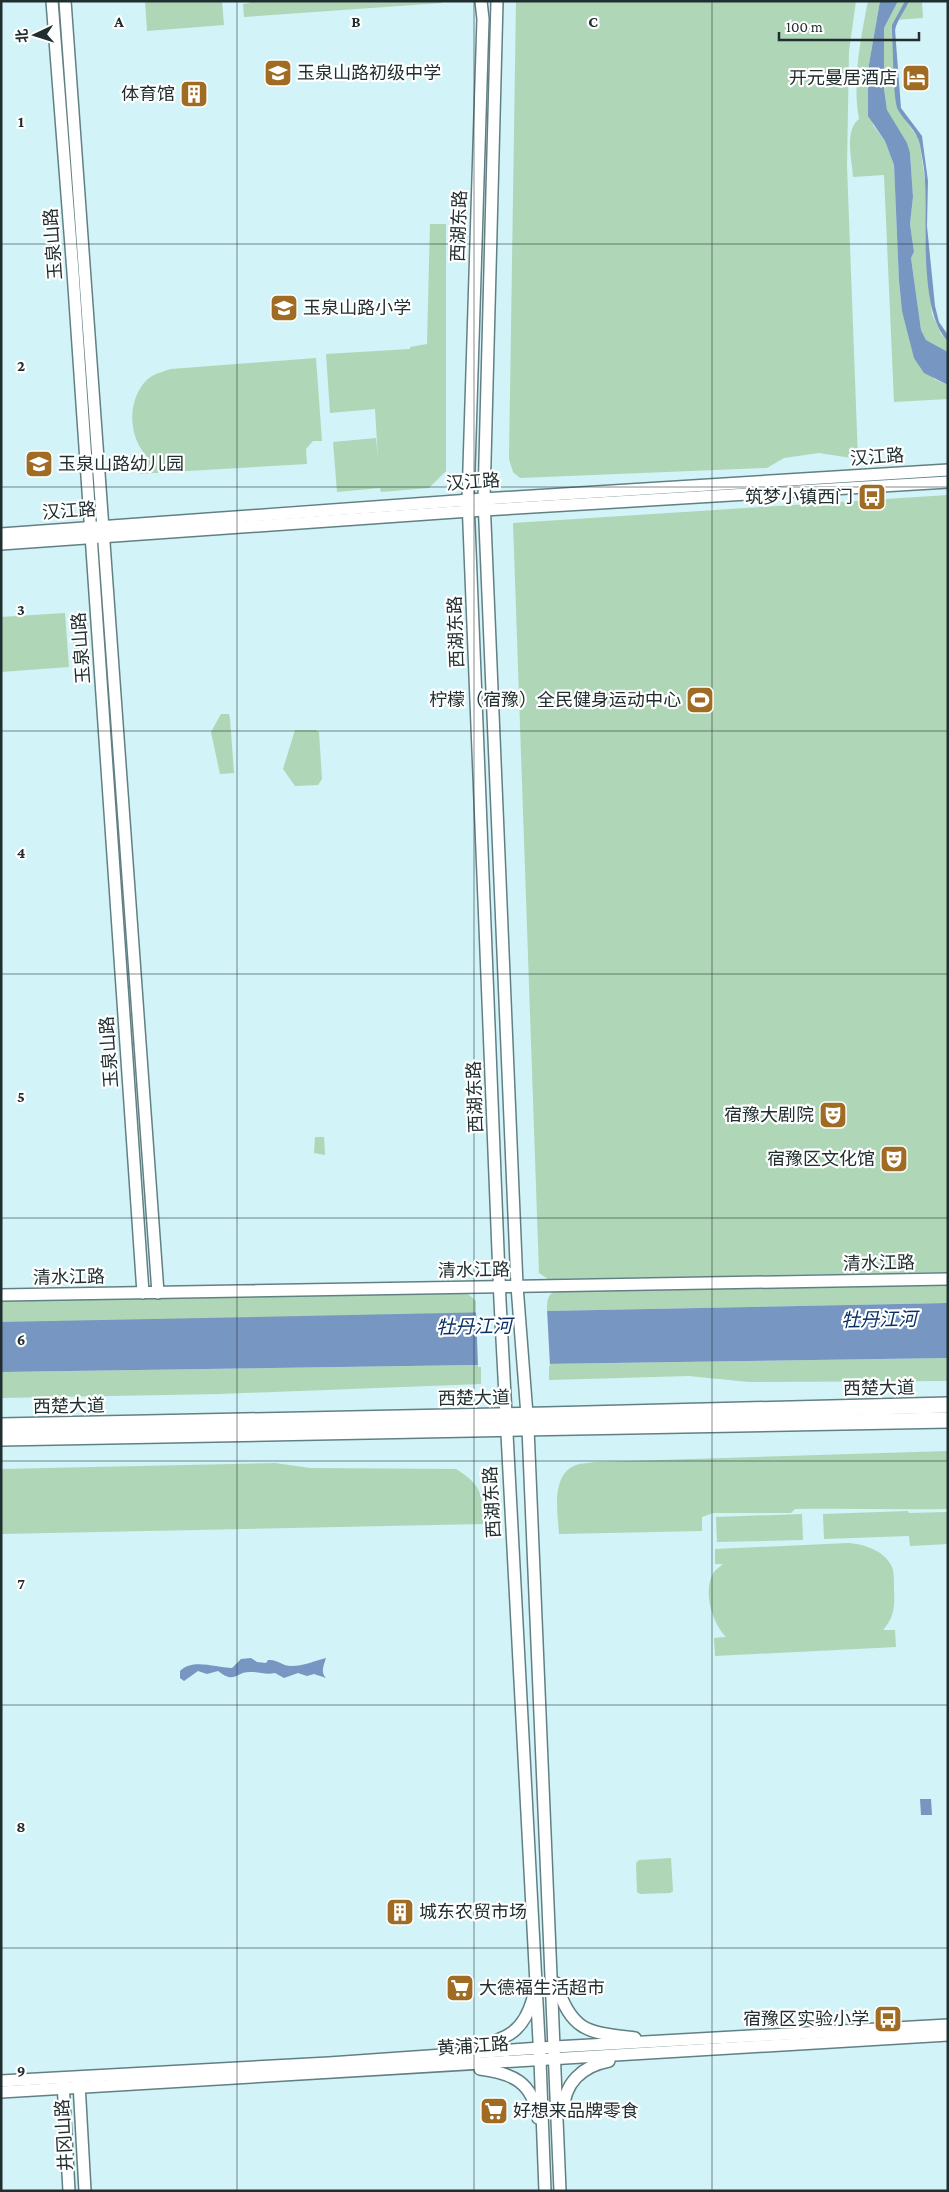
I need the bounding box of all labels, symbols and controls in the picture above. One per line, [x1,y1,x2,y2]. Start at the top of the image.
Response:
north arrow [10,10,60,60]
scale bar [779,10,919,42]
text: A [113,13,124,30]
text: B [351,13,361,30]
text: C [588,13,598,30]
text: 100 m [786,19,823,35]
text: 北 [14,28,31,43]
school or university icon: 玉泉山路初级中学 [263,58,293,88]
place label: 玉泉山路初级中学 [297,63,441,83]
hotel icon: 开元曼居酒店 [901,63,931,93]
place label: 开元曼居酒店 [789,68,897,88]
building icon: 体育馆 [179,79,209,109]
place label: 体育馆 [121,84,175,104]
text: 1 [18,113,24,130]
street label: 西湖东路 [448,190,470,262]
street label: 玉泉山路 [41,207,65,281]
school or university icon: 玉泉山路小学 [269,293,299,323]
place label: 玉泉山路小学 [303,298,411,318]
text: 2 [17,357,25,374]
street label: 汉江路 [849,445,905,469]
school or university icon: 玉泉山路幼儿园 [24,449,54,479]
place label: 玉泉山路幼儿园 [58,454,184,474]
street label: 汉江路 [445,470,501,494]
bus stop icon: 筑梦小镇西门 [857,482,887,512]
place label: 筑梦小镇西门 [745,487,853,507]
street label: 汉江路 [41,499,97,523]
street label: 西湖东路 [445,596,467,668]
text: 3 [17,601,25,618]
street label: 玉泉山路 [69,611,93,685]
sports icon: 柠檬（宿豫）全民健身运动中心 [685,685,715,715]
place label: 柠檬（宿豫）全民健身运动中心 [429,690,681,710]
text: 4 [17,844,26,861]
street label: 玉泉山路 [97,1015,121,1089]
street label: 西湖东路 [464,1061,486,1133]
text: 5 [17,1088,25,1105]
theatre icon: 宿豫大剧院 [818,1100,848,1130]
place label: 宿豫大剧院 [724,1105,814,1125]
theatre icon: 宿豫区文化馆 [879,1144,909,1174]
place label: 宿豫区文化馆 [767,1149,875,1169]
street label: 清水江路 [843,1252,915,1274]
street label: 清水江路 [438,1259,510,1281]
street label: 清水江路 [33,1266,105,1288]
water label: 牡丹江河 [841,1308,921,1331]
water label: 牡丹江河 [436,1315,516,1338]
text: 6 [17,1331,25,1348]
street label: 西楚大道 [843,1377,915,1399]
street label: 西楚大道 [438,1387,510,1409]
street label: 西楚大道 [33,1395,105,1417]
street label: 西湖东路 [480,1466,504,1538]
text: 7 [17,1575,25,1592]
text: 8 [16,1818,26,1835]
building icon: 城东农贸市场 [385,1897,415,1927]
place label: 城东农贸市场 [419,1902,527,1922]
supermarket icon: 大德福生活超市 [445,1973,475,2003]
place label: 大德福生活超市 [479,1978,605,1998]
bus stop icon: 宿豫区实验小学 [873,2004,903,2034]
place label: 宿豫区实验小学 [743,2009,869,2029]
street label: 黄浦江路 [436,2034,510,2058]
text: 9 [17,2062,25,2079]
supermarket icon: 好想来品牌零食 [479,2096,509,2126]
street label: 井冈山路 [52,2099,76,2171]
place label: 好想来品牌零食 [513,2101,639,2121]

